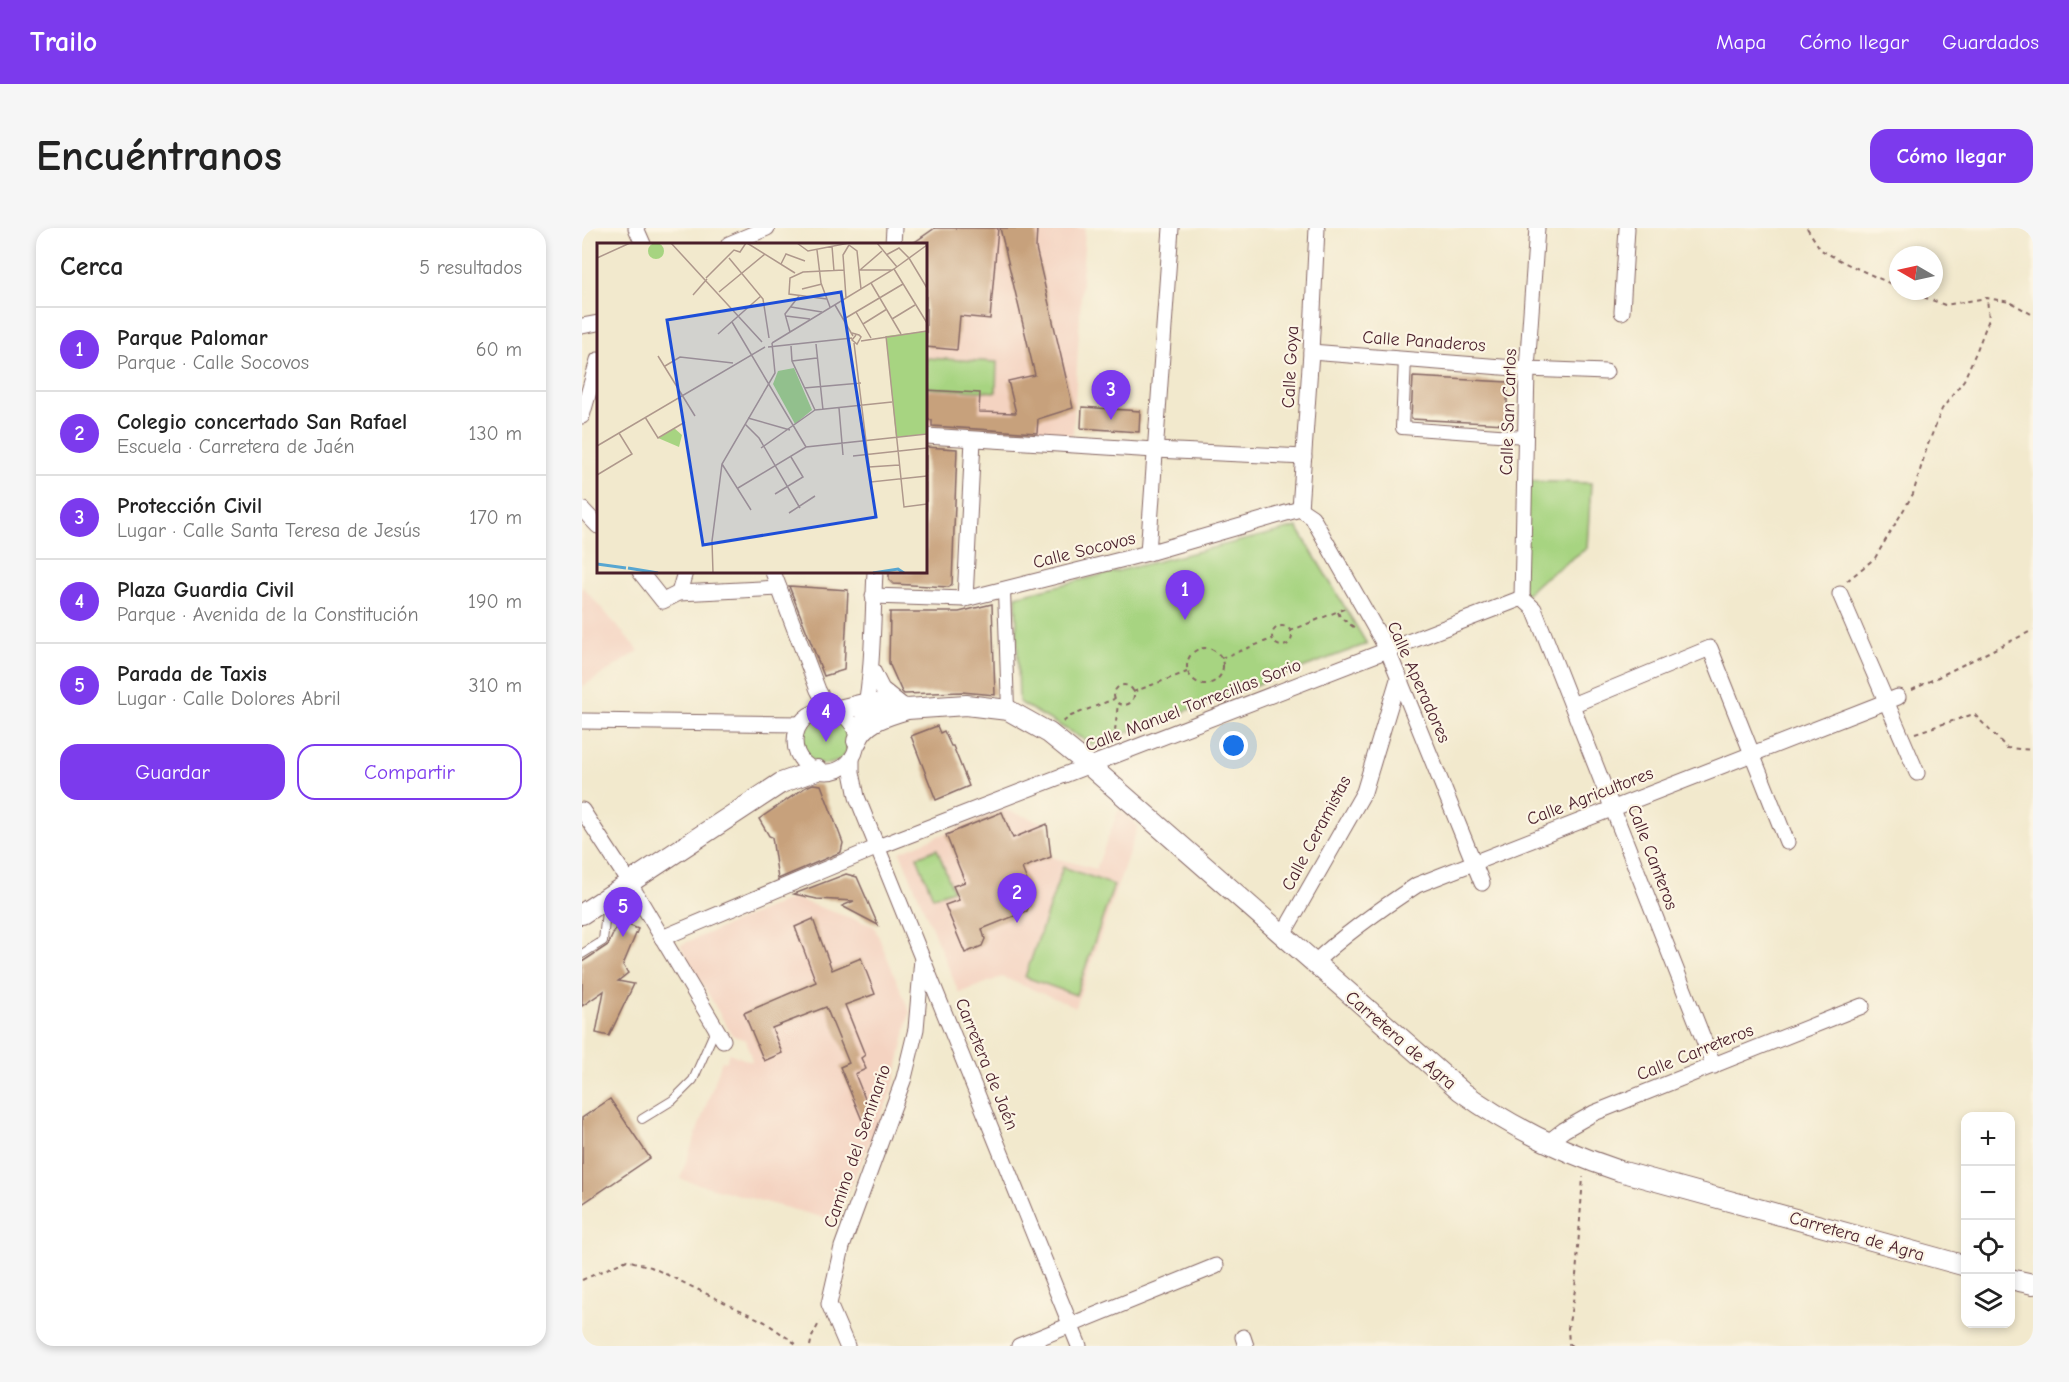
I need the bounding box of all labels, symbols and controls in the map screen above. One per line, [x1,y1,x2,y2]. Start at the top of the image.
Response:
text: Trailo [30,26,97,58]
text: Mapa [1716,30,1766,54]
text: Cómo llegar [1799,30,1909,54]
text: Guardados [1942,30,2039,54]
button: Cómo llegar [1870,129,2033,183]
text: Encuéntranos [36,132,282,181]
inset map [597,243,927,573]
north arrow [1889,246,1943,300]
text: Cerca [60,252,124,282]
text: 5 resultados [419,256,522,279]
text: Parque Palomar [117,325,268,351]
street label: Calle Goya [1278,325,1303,409]
street label: Calle Panaderos [1362,327,1486,356]
text: 1 [76,338,83,361]
text: 60 m [476,338,522,361]
street label: Calle San Carlos [1496,348,1521,476]
text: Parque · Calle Socovos [117,351,309,374]
pin: 3 [1092,370,1130,420]
text: Colegio concertado San Rafael [117,409,407,435]
text: 2 [75,422,84,445]
text: 130 m [469,422,522,445]
text: Escuela · Carretera de Jaén [117,435,354,458]
text: Protección Civil [117,493,262,519]
text: 3 [75,506,84,529]
text: 170 m [469,506,522,529]
text: Lugar · Calle Santa Teresa de Jesús [117,519,420,542]
street label: Calle Socovos [1031,528,1137,573]
pin: 1 [1166,570,1204,620]
text: Plaza Guardia Civil [117,577,294,603]
text: 4 [75,590,84,613]
text: 190 m [468,590,522,613]
text: Parque · Avenida de la Constitución [117,603,418,626]
street label: Calle Aperadores [1382,618,1455,746]
street label: Calle Manuel Torrecillas Sorio [1082,655,1304,756]
text: Parada de Taxis [117,661,267,687]
text: 5 [74,674,85,697]
text: 310 m [469,674,522,697]
text: Lugar · Calle Dolores Abril [117,687,341,710]
pin: 4 [806,692,846,742]
your location [1219,731,1248,760]
button: Guardar [60,744,285,800]
button: Compartir [297,744,522,800]
street label: Calle Agricultores [1524,763,1656,830]
street label: Calle Ceramistas [1277,772,1356,894]
street label: Calle Canteros [1623,802,1682,913]
pin: 2 [998,874,1036,923]
pin: 5 [604,888,642,937]
street label: Carretera de Agra [1341,987,1460,1094]
street label: Carretera de Jaén [951,995,1023,1133]
street label: Calle Carreteros [1634,1020,1757,1085]
street label: Camino del Seminario [820,1062,895,1231]
map controls [1961,1112,2015,1328]
button: + [1961,1112,2015,1166]
button: − [1961,1166,2015,1220]
street label: Carretera de Agra [1787,1207,1927,1266]
button: locate [1961,1220,2015,1274]
button: layers [1961,1274,2015,1328]

